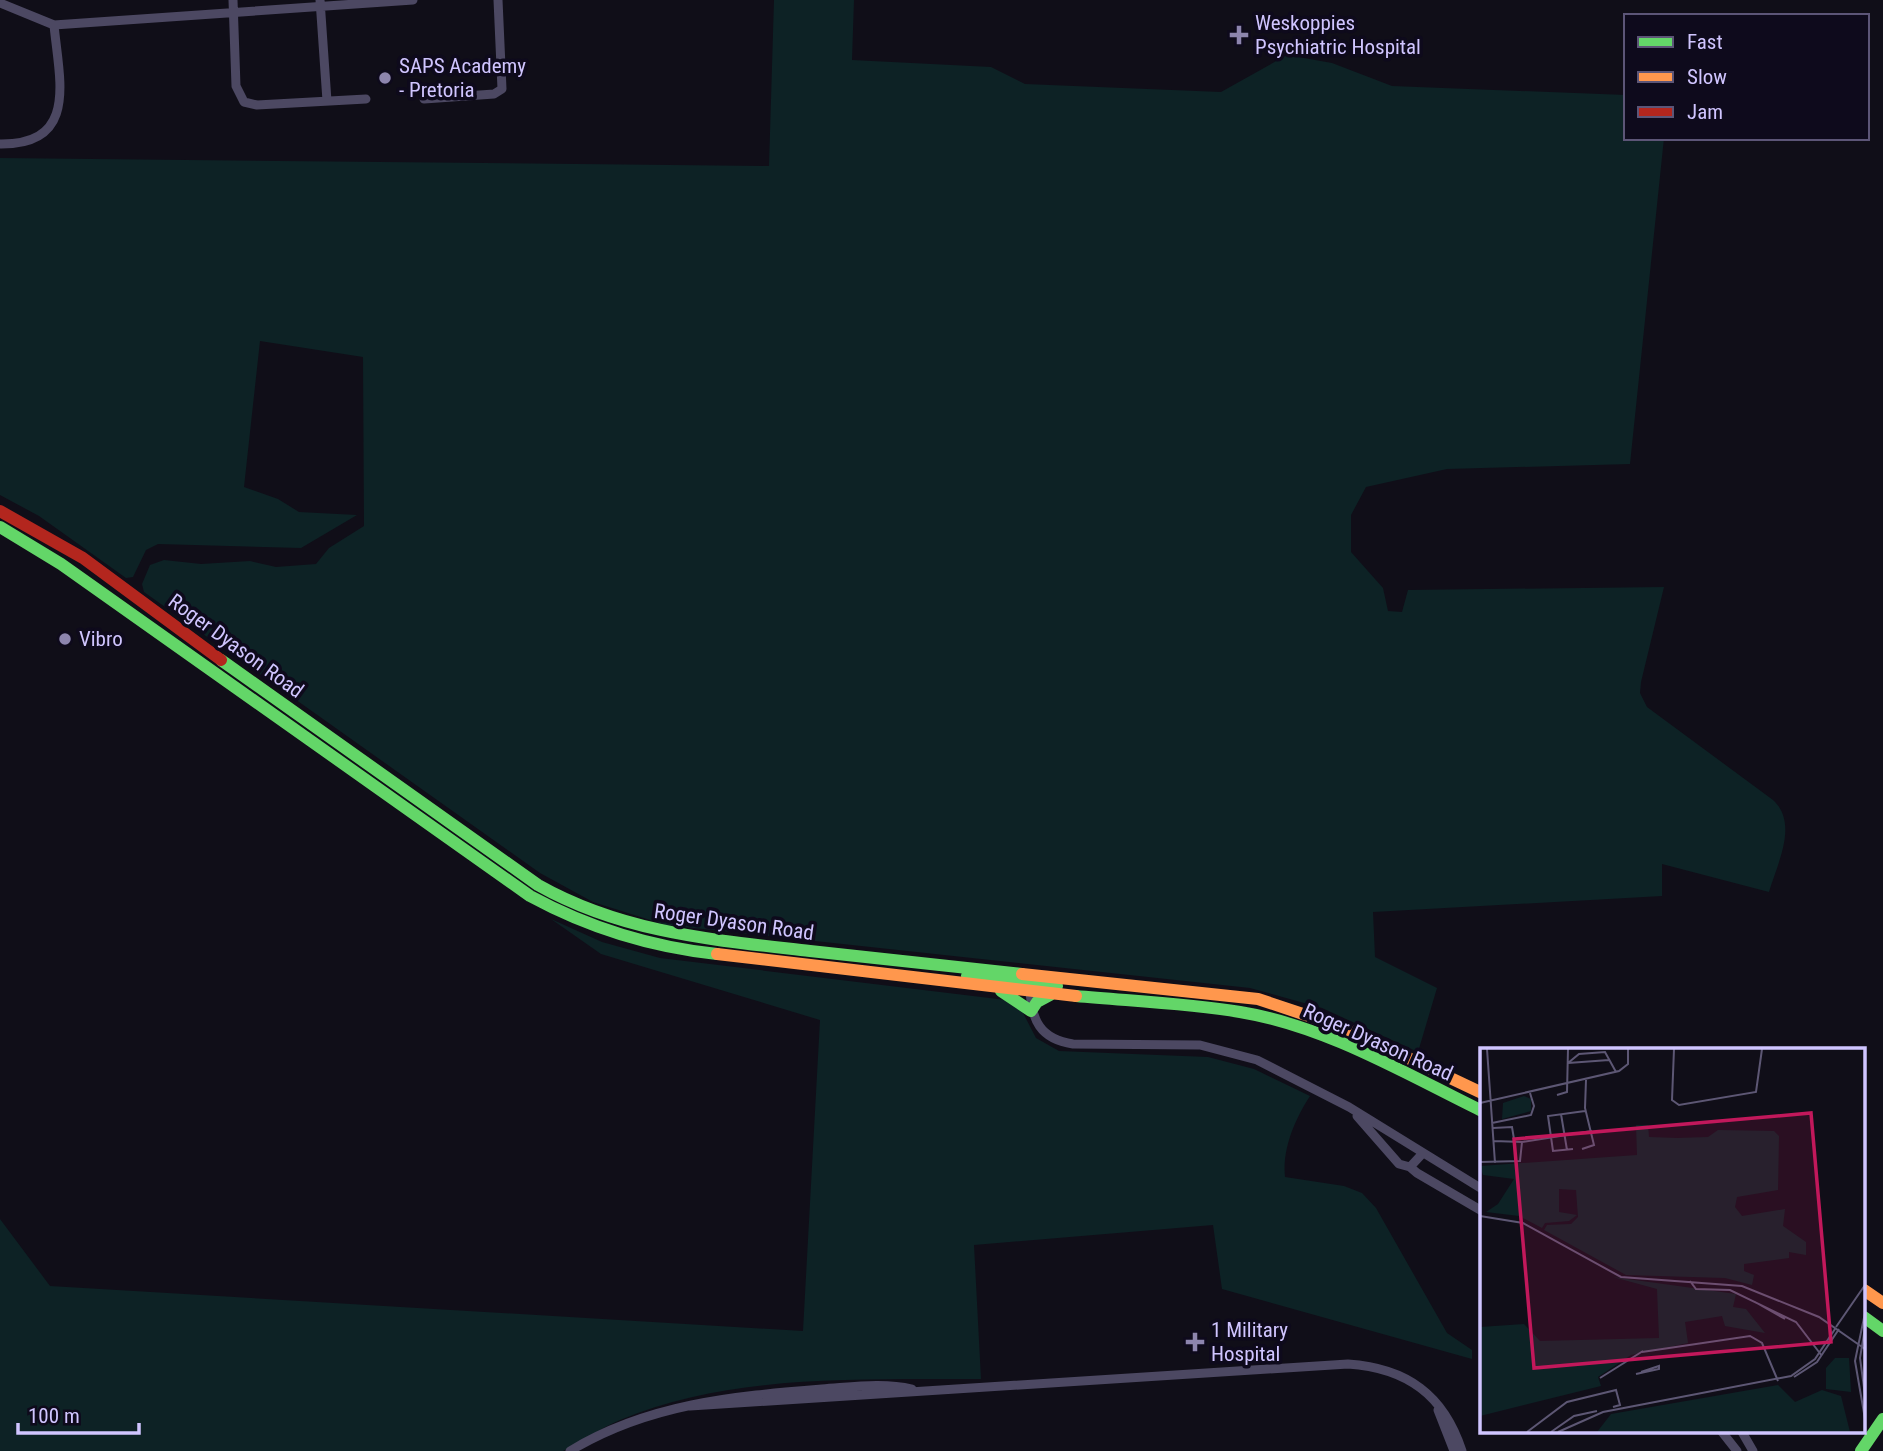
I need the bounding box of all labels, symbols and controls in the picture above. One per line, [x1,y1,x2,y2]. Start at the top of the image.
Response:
place label: Weskoppies Psychiatric Hospital [1255,11,1421,59]
legend [1624,14,1869,140]
marker: Weskoppies Psychiatric Hospital [1229,25,1249,45]
text: Fast [1687,30,1723,54]
place label: SAPS Academy - Pretoria [399,54,526,102]
text: Slow [1687,65,1727,89]
marker: SAPS Academy - Pretoria [377,70,393,86]
text: Jam [1687,100,1723,124]
street label: Roger Dyason Road [164,589,308,703]
place label: Vibro [79,627,123,651]
marker: Vibro [57,631,73,647]
street label: Roger Dyason Road [653,899,815,945]
street label: Roger Dyason Road [1300,998,1456,1086]
inset map [1480,1048,1866,1434]
place label: 1 Military Hospital [1211,1318,1288,1366]
marker: 1 Military Hospital [1185,1332,1205,1352]
scale bar [18,1392,138,1436]
text: 100 m [28,1404,80,1428]

